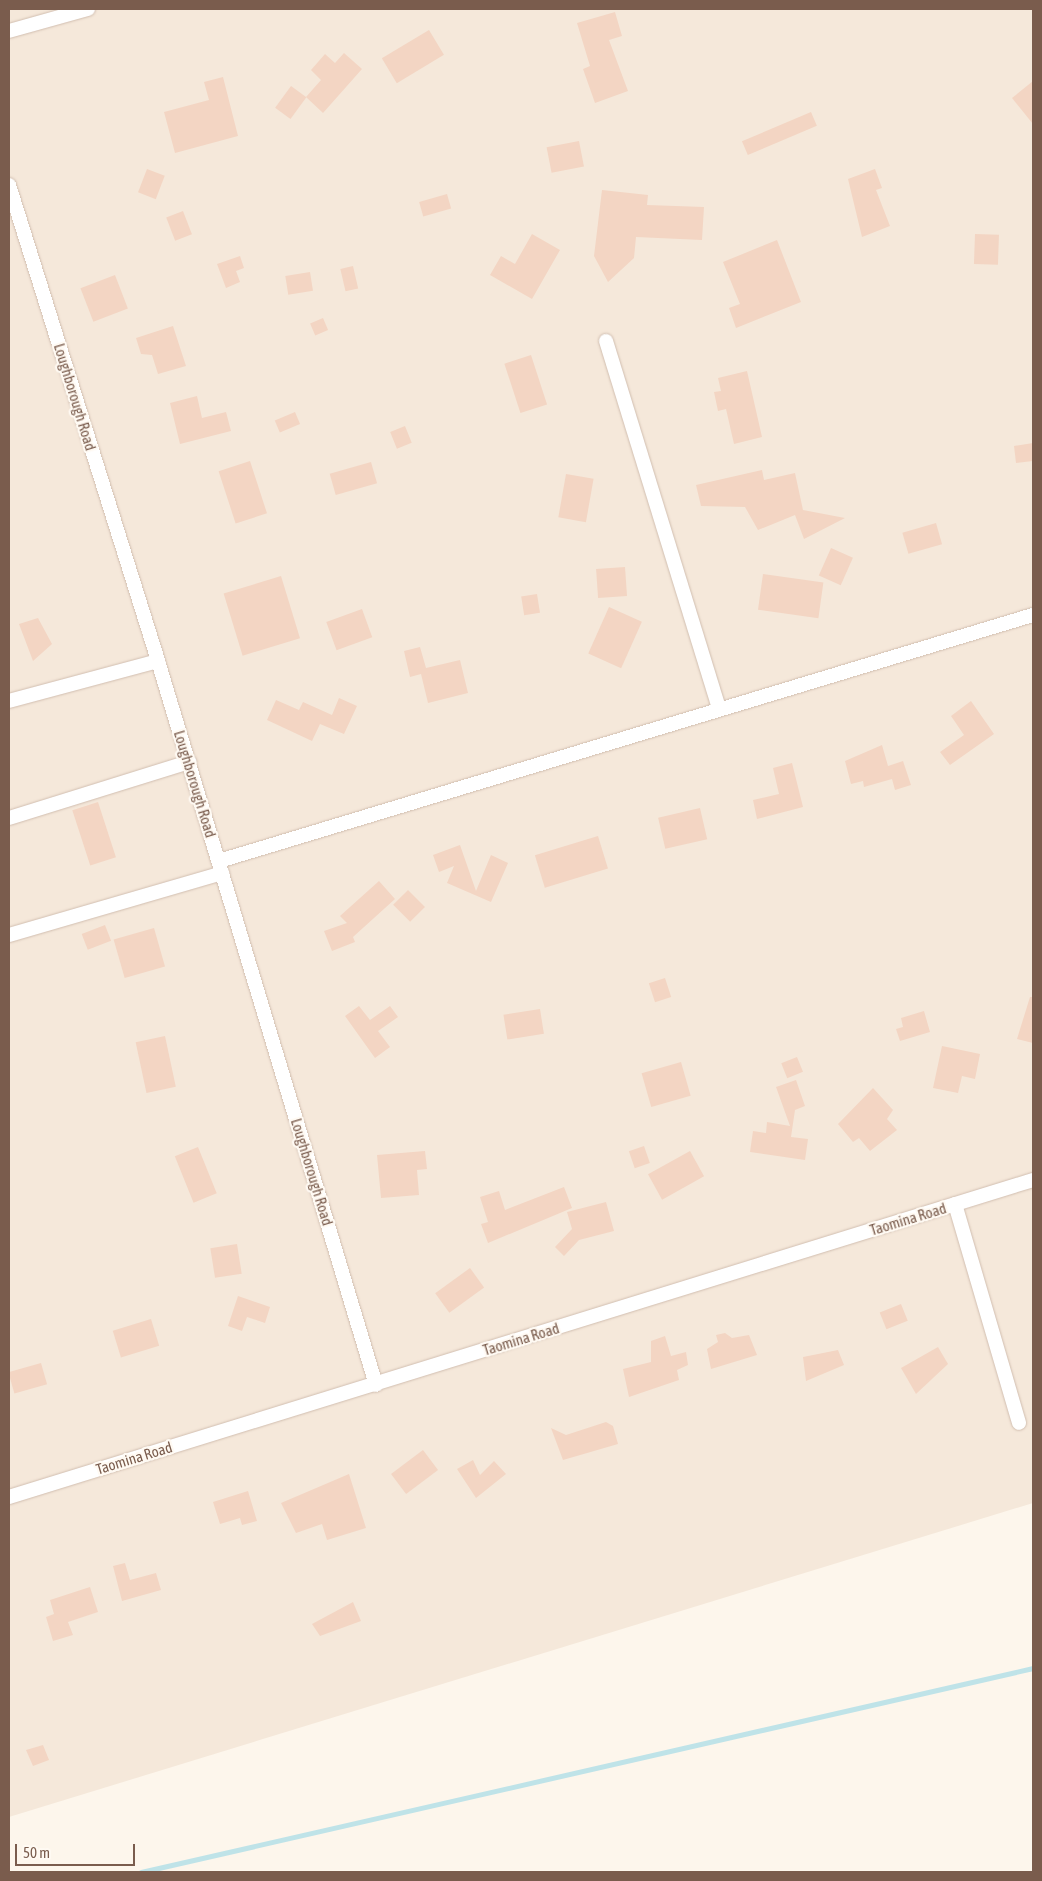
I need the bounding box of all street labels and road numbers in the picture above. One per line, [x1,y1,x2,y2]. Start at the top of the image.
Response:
street label: Loughborough Road [50,341,100,453]
street label: Loughborough Road [170,728,220,840]
street label: Loughborough Road [287,1116,337,1228]
street label: Taomina Road [868,1199,948,1239]
street label: Taomina Road [481,1319,561,1359]
street label: Taomina Road [94,1438,174,1478]

